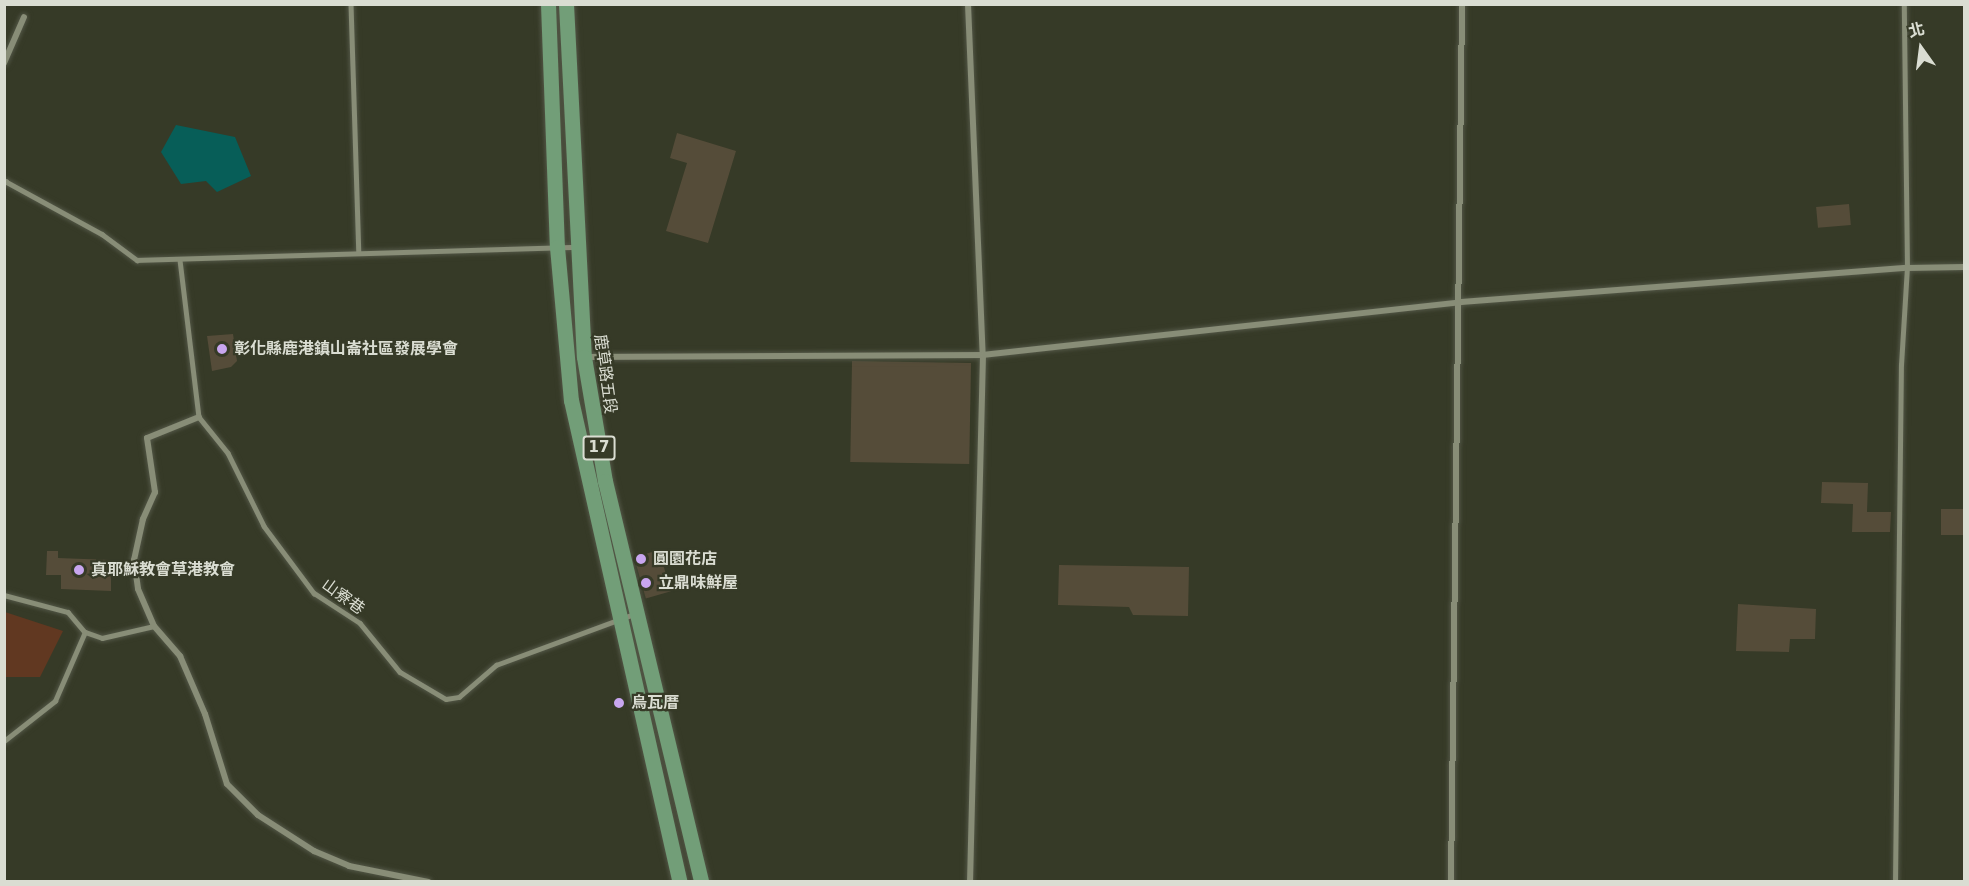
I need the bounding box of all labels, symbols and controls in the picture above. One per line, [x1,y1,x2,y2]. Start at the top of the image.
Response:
north arrow [1891,18,1951,78]
text: 北 [1906,19,1927,41]
street label: 鹿草路五段 [590,333,620,415]
place label: 彰化縣鹿港鎮山崙社區發展學會 [234,339,458,359]
marker: 彰化縣鹿港鎮山崙社區發展學會 [215,342,229,356]
road number: 17 [582,436,616,460]
place label: 圓園花店 [653,549,717,569]
marker: 圓園花店 [634,552,648,566]
place label: 真耶穌教會草港教會 [91,560,235,580]
marker: 真耶穌教會草港教會 [72,563,86,577]
place label: 立鼎味鮮屋 [658,573,738,593]
street label: 山寮巷 [318,575,368,619]
marker: 立鼎味鮮屋 [639,576,653,590]
place label: 烏瓦厝 [631,693,679,713]
marker: 烏瓦厝 [612,696,626,710]

